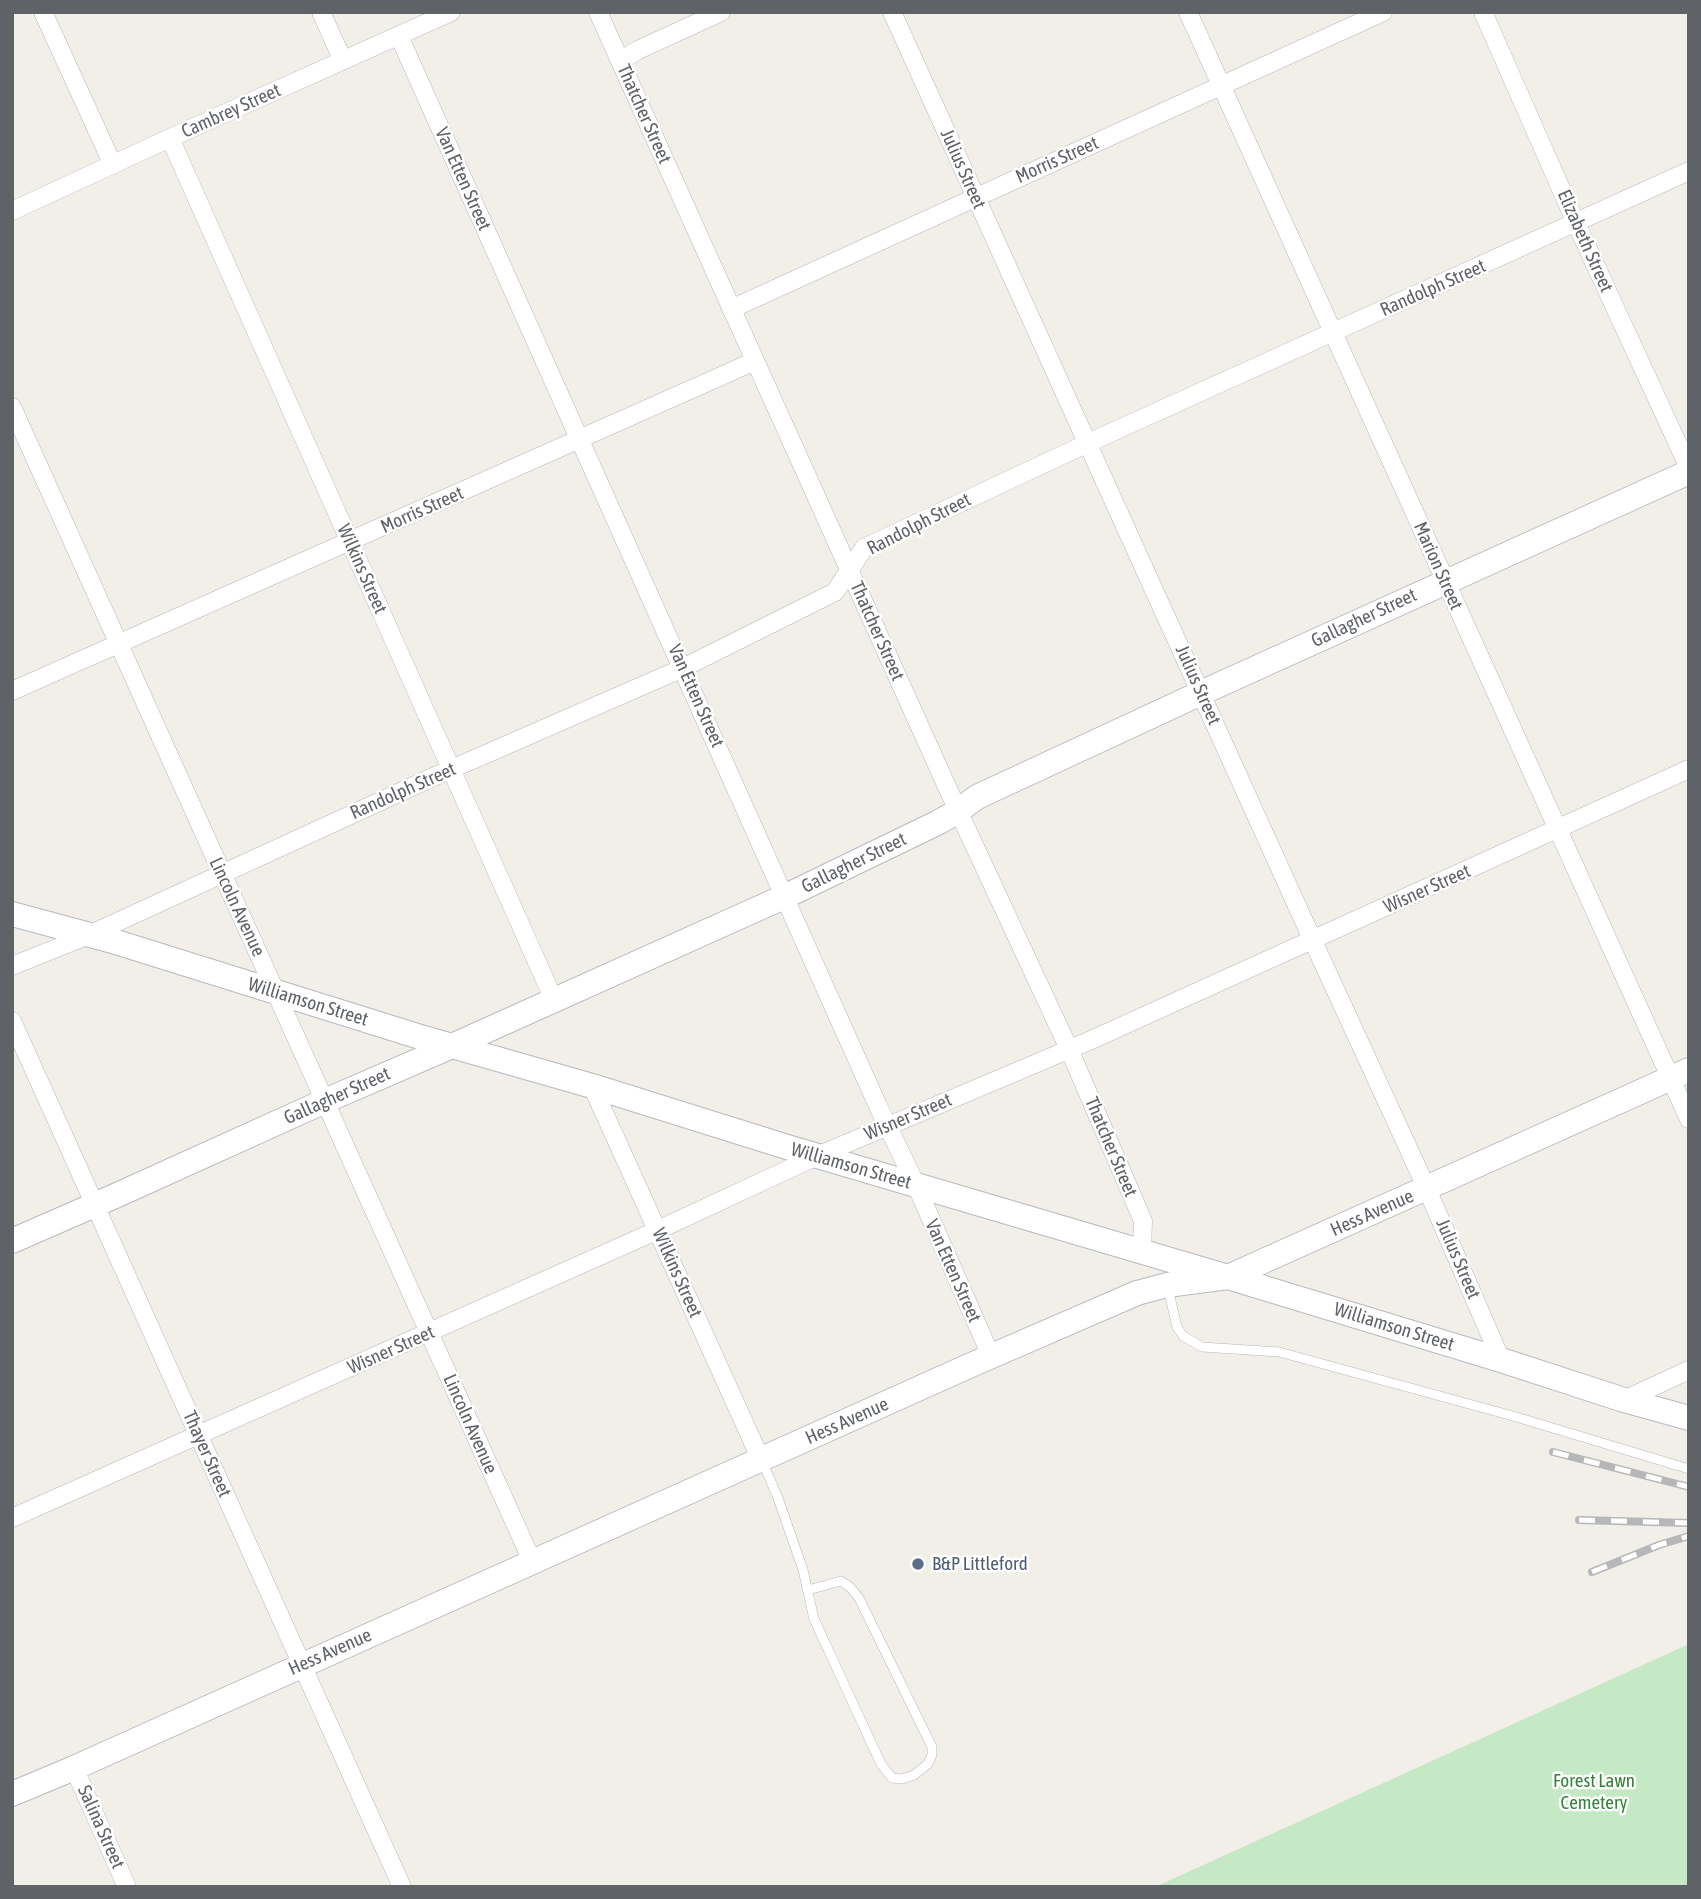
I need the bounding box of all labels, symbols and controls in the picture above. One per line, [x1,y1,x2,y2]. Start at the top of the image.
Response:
street label: Thatcher Street [612,61,676,167]
street label: Cambrey Street [178,79,284,143]
street label: Van Etten Street [430,124,496,234]
street label: Julius Street [935,126,991,212]
street label: Morris Street [1012,132,1102,188]
street label: Elizabeth Street [1552,186,1618,296]
street label: Randolph Street [1377,255,1489,321]
street label: Morris Street [377,482,467,538]
street label: Randolph Street [863,488,975,560]
street label: Marion Street [1408,518,1468,614]
street label: Wilkins Street [332,521,392,617]
street label: Thatcher Street [845,578,909,684]
street label: Gallagher Street [1308,584,1420,652]
street label: Van Etten Street [663,641,729,751]
street label: Julius Street [1170,642,1226,728]
street label: Randolph Street [347,758,459,824]
street label: Gallagher Street [798,828,910,898]
street label: Lincoln Avenue [204,854,270,960]
street label: Wisner Street [1380,860,1474,918]
street label: Williamson Street [245,973,371,1031]
street label: Gallagher Street [280,1062,394,1130]
street label: Wisner Street [861,1088,955,1146]
street label: Thatcher Street [1080,1094,1142,1200]
street label: Williamson Street [788,1138,914,1194]
street label: Hess Avenue [1327,1185,1417,1241]
street label: Van Etten Street [920,1216,986,1326]
street label: Julius Street [1431,1216,1485,1302]
street label: Wilkins Street [647,1225,707,1321]
street label: Williamson Street [1331,1298,1457,1356]
street label: Wisner Street [344,1321,438,1379]
street label: Lincoln Avenue [438,1371,502,1477]
street label: Hess Avenue [802,1393,892,1449]
street label: Thayer Street [178,1407,236,1501]
place label: B&P Littleford [932,1553,1028,1575]
marker: B&P Littleford [910,1556,926,1572]
street label: Hess Avenue [285,1624,375,1680]
park label: Forest Lawn Cemetery [1553,1770,1635,1814]
street label: Salina Street [73,1782,129,1872]

